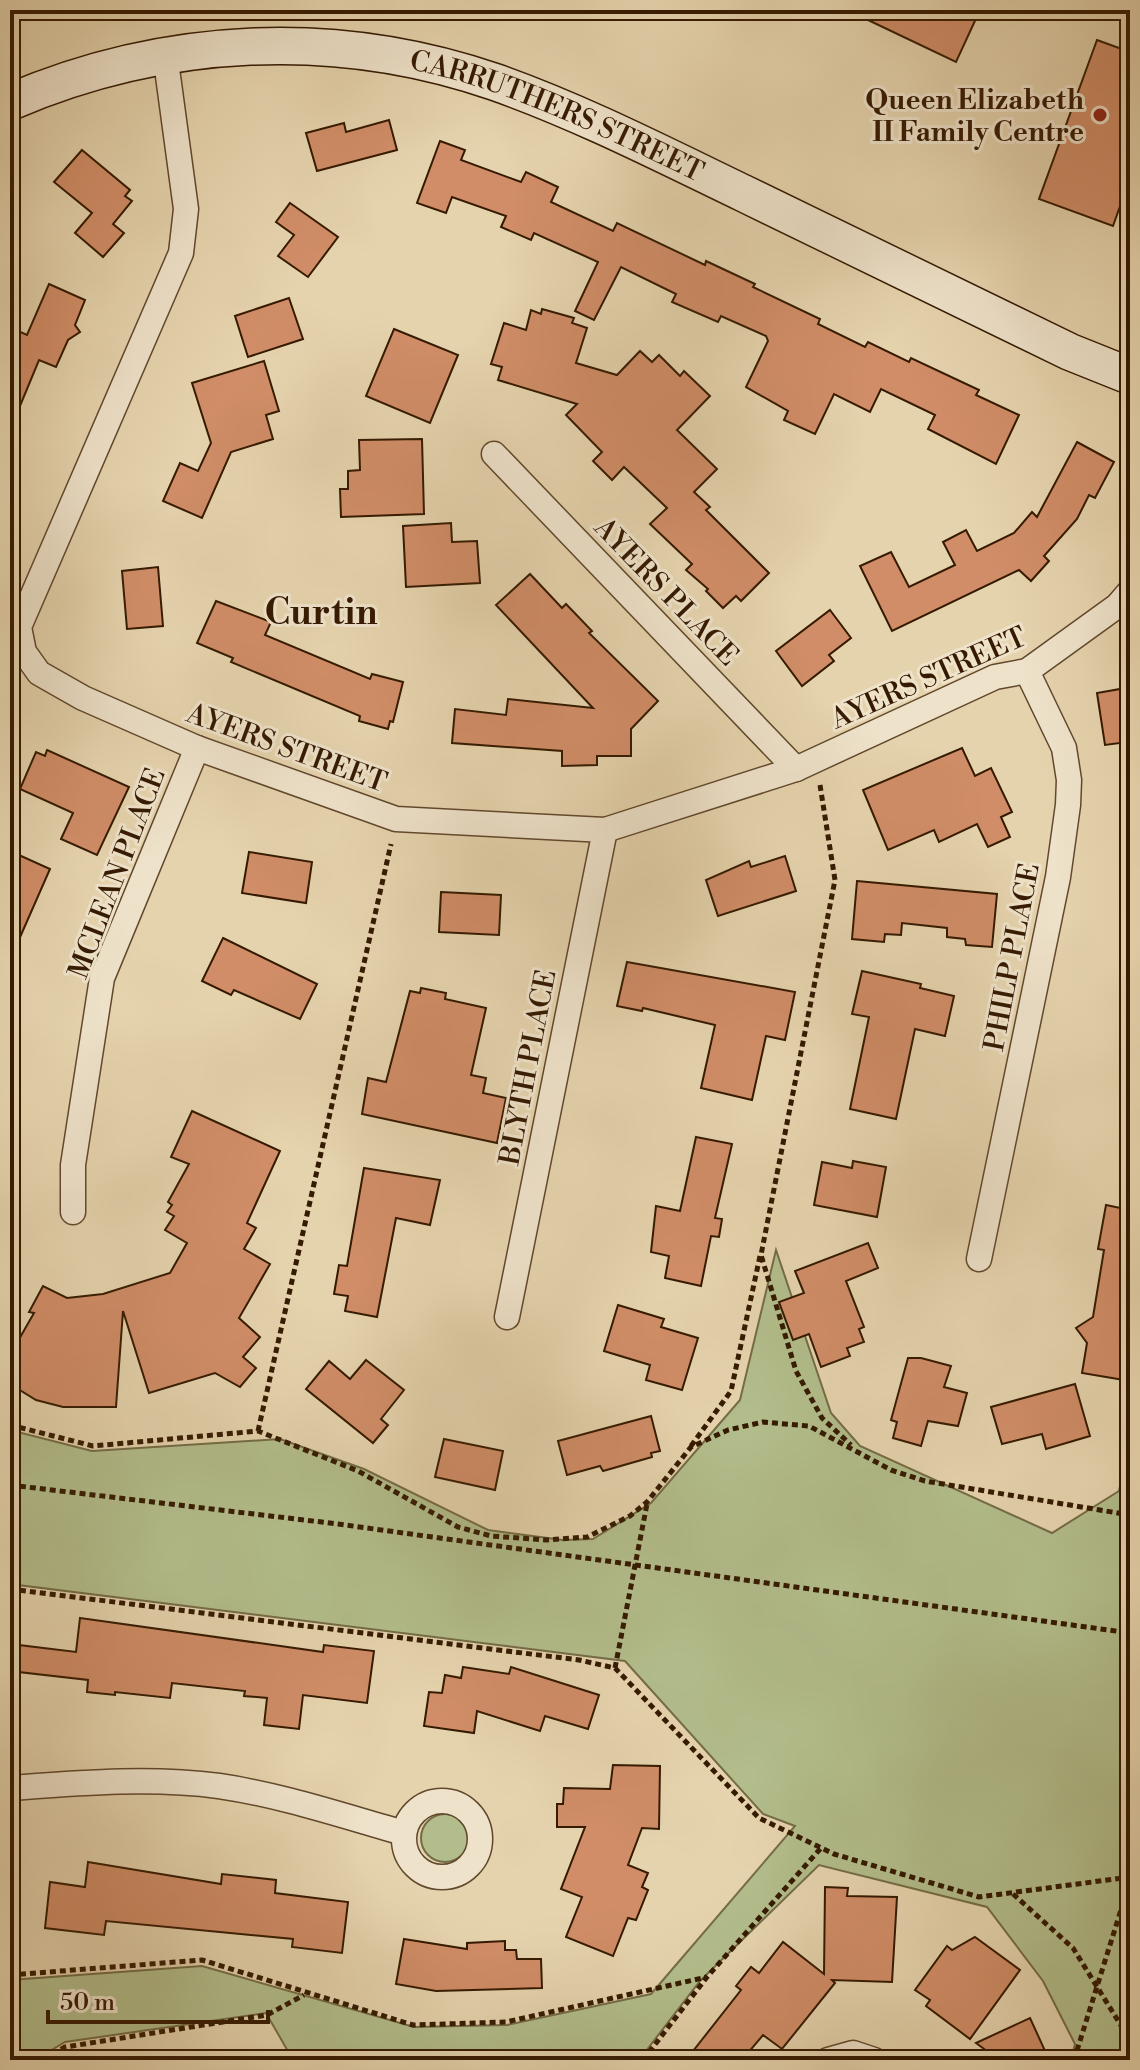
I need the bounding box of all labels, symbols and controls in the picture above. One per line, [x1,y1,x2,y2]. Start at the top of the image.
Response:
street label: CARRUTHERS STREET [407,43,709,190]
place label: Queen Elizabeth II Family Centre [865,83,1084,150]
marker: Queen Elizabeth II Family Centre [1091,106,1109,124]
street label: AYERS PLACE [586,510,745,673]
district label: Curtin [264,591,378,636]
street label: AYERS STREET [824,620,1032,738]
street label: AYERS STREET [181,696,391,801]
street label: MCLEAN PLACE [61,763,174,984]
street label: PHILP PLACE [977,860,1048,1054]
street label: BLYTH PLACE [492,967,565,1169]
scale bar [48,1974,268,2024]
text: 50 m [60,1988,115,2018]

